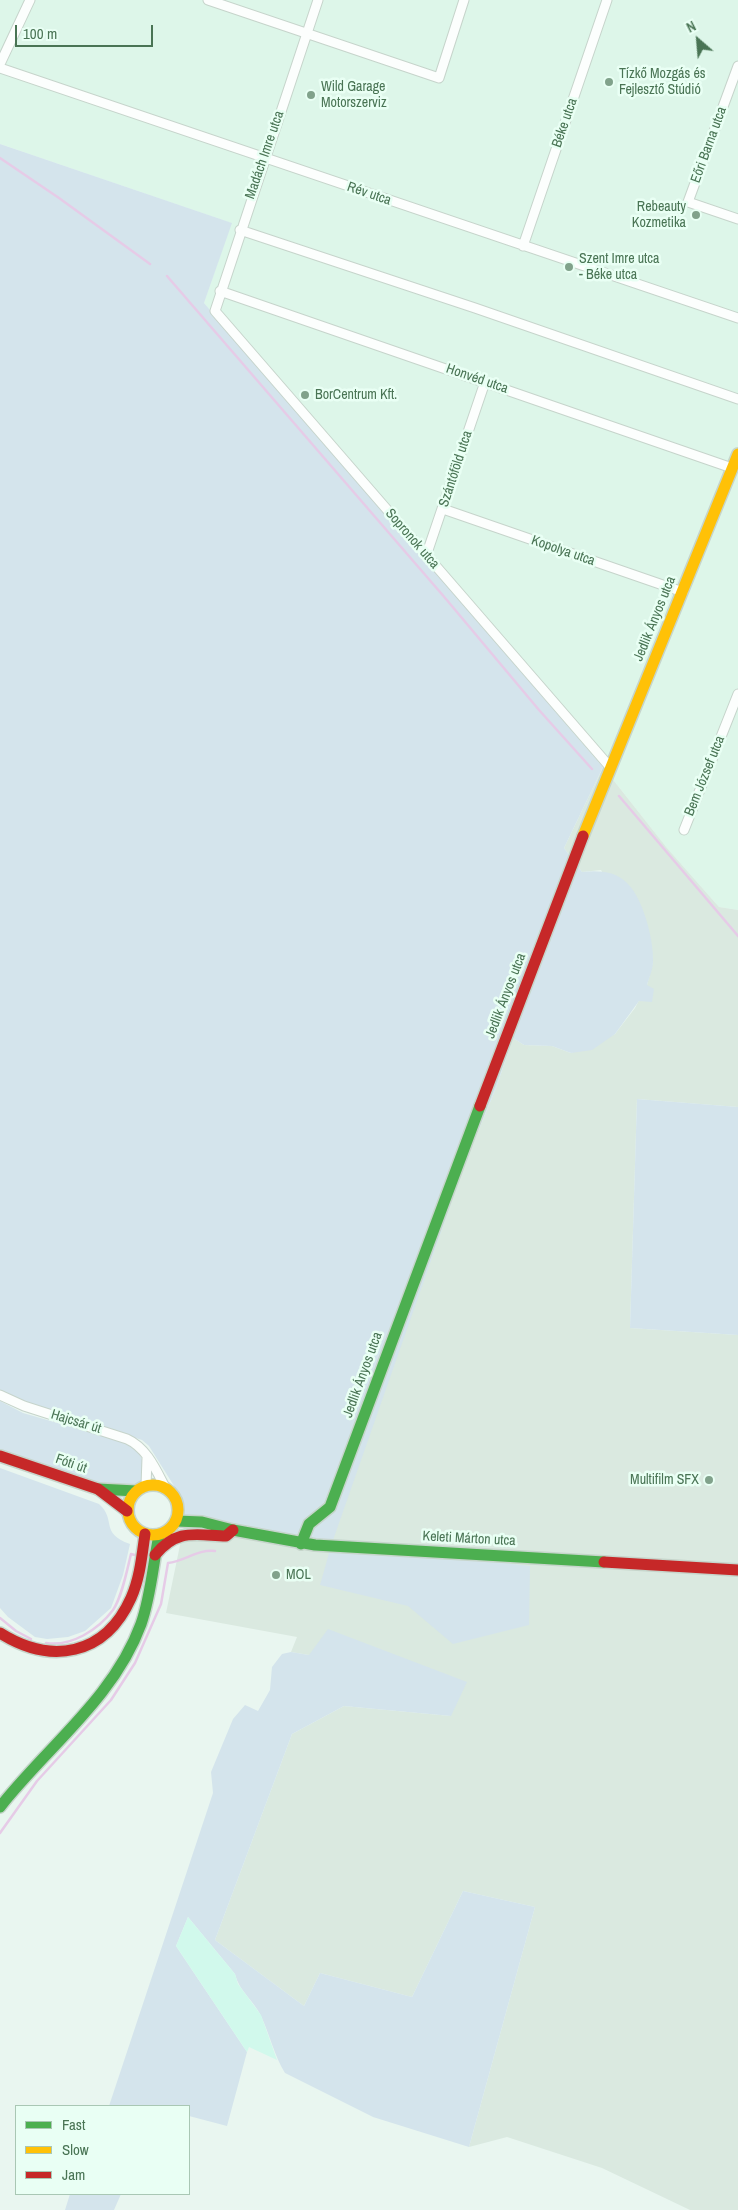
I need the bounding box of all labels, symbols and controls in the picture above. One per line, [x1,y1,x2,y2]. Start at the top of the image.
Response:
scale bar [18,15,155,47]
north arrow [673,15,723,65]
text: N [683,17,699,37]
text: 100 m [23,23,57,44]
place label: Tízkő Mozgás és Fejlesztő Stúdió [619,66,706,98]
marker: Tízkő Mozgás és Fejlesztő Stúdió [603,76,615,88]
place label: Wild Garage Motorszerviz [321,79,387,111]
marker: Wild Garage Motorszerviz [305,89,317,101]
street label: Béke utca [549,96,581,150]
street label: Eőri Barna utca [687,105,731,185]
street label: Madách Imre utca [242,109,288,201]
street label: Rév utca [345,179,393,209]
place label: Rebeauty Kozmetika [632,199,686,232]
marker: Rebeauty Kozmetika [690,209,702,221]
place label: Szent Imre utca - Béke utca [579,251,659,284]
marker: Szent Imre utca - Béke utca [563,261,575,273]
street label: Honvéd utca [444,361,510,397]
place label: BorCentrum Kft. [315,387,397,403]
marker: BorCentrum Kft. [299,389,311,401]
street label: Szántóföld utca [436,429,476,509]
street label: Sopronok utca [381,506,443,572]
street label: Kopolya utca [529,532,597,570]
street label: Jedlik Ányos utca [630,574,680,664]
street label: Bem József utca [681,734,729,818]
street label: Jedlik Ányos utca [482,951,530,1041]
street label: Jedlik Ányos utca [340,1330,386,1420]
street label: Hajcsár út [49,1406,103,1438]
street label: Fóti út [53,1451,89,1477]
place label: Multifilm SFX [630,1472,699,1488]
marker: Multifilm SFX [703,1474,715,1486]
street label: Keleti Márton utca [422,1528,516,1550]
place label: MOL [286,1567,311,1583]
marker: MOL [270,1569,282,1581]
legend [15,2105,190,2195]
text: Fast [62,2114,85,2135]
text: Slow [62,2139,89,2160]
text: Jam [62,2164,85,2185]

